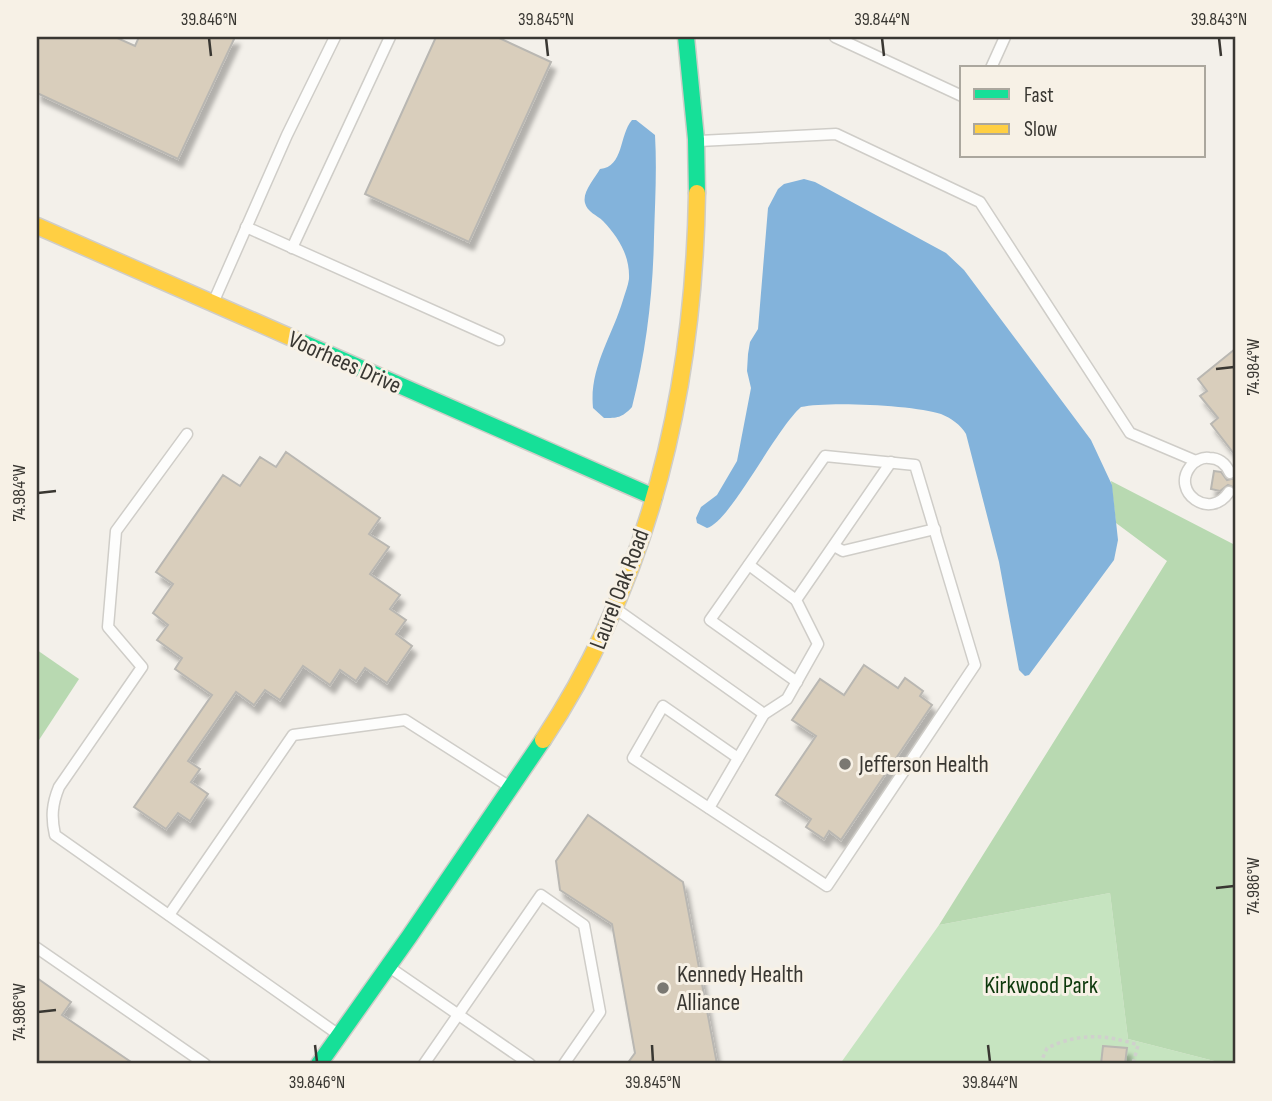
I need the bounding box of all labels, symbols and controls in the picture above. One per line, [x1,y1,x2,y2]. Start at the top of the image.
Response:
text: 39.846°N [181,9,237,30]
text: 39.845°N [518,9,574,30]
text: 39.844°N [854,9,910,30]
text: 39.843°N [1191,9,1247,30]
legend [960,66,1206,158]
text: Fast [1024,83,1054,108]
text: Slow [1024,117,1058,142]
street label: Voorhees Drive [284,325,406,400]
text: 74.984°W [1243,338,1264,395]
text: 74.984°W [9,464,30,521]
street label: Laurel Oak Road [583,525,656,653]
place label: Jefferson Health [858,750,989,779]
marker: Jefferson Health [837,756,853,772]
text: 74.986°W [1243,857,1264,915]
place label: Kennedy Health Alliance [676,960,804,1017]
park label: Kirkwood Park [984,971,1098,1000]
marker: Kennedy Health Alliance [655,980,671,996]
text: 74.986°W [9,983,30,1041]
text: 39.846°N [289,1072,345,1093]
text: 39.845°N [625,1072,681,1093]
text: 39.844°N [962,1072,1018,1093]

